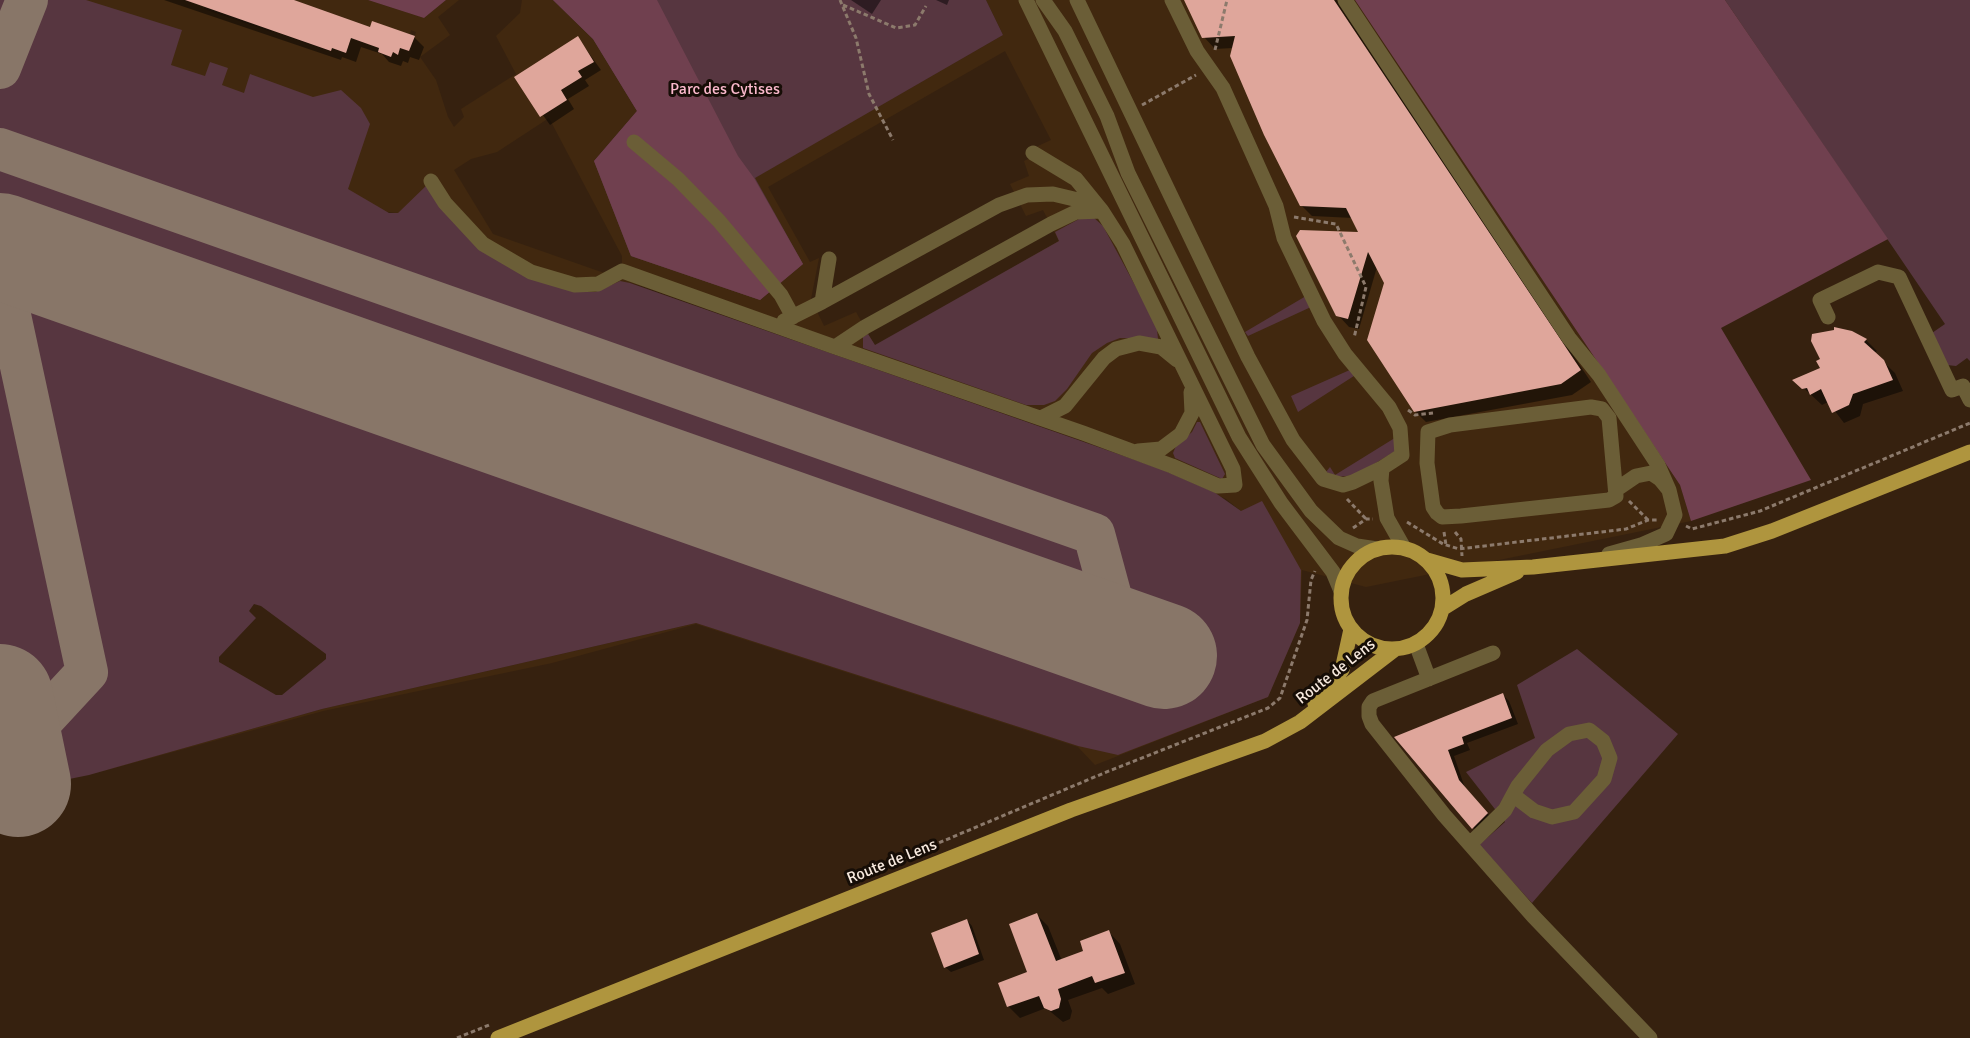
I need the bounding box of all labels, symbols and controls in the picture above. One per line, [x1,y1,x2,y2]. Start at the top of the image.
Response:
park label: Parc des Cytises [670,80,780,100]
street label: Route de Lens [1293,635,1379,709]
street label: Route de Lens [844,835,940,889]

